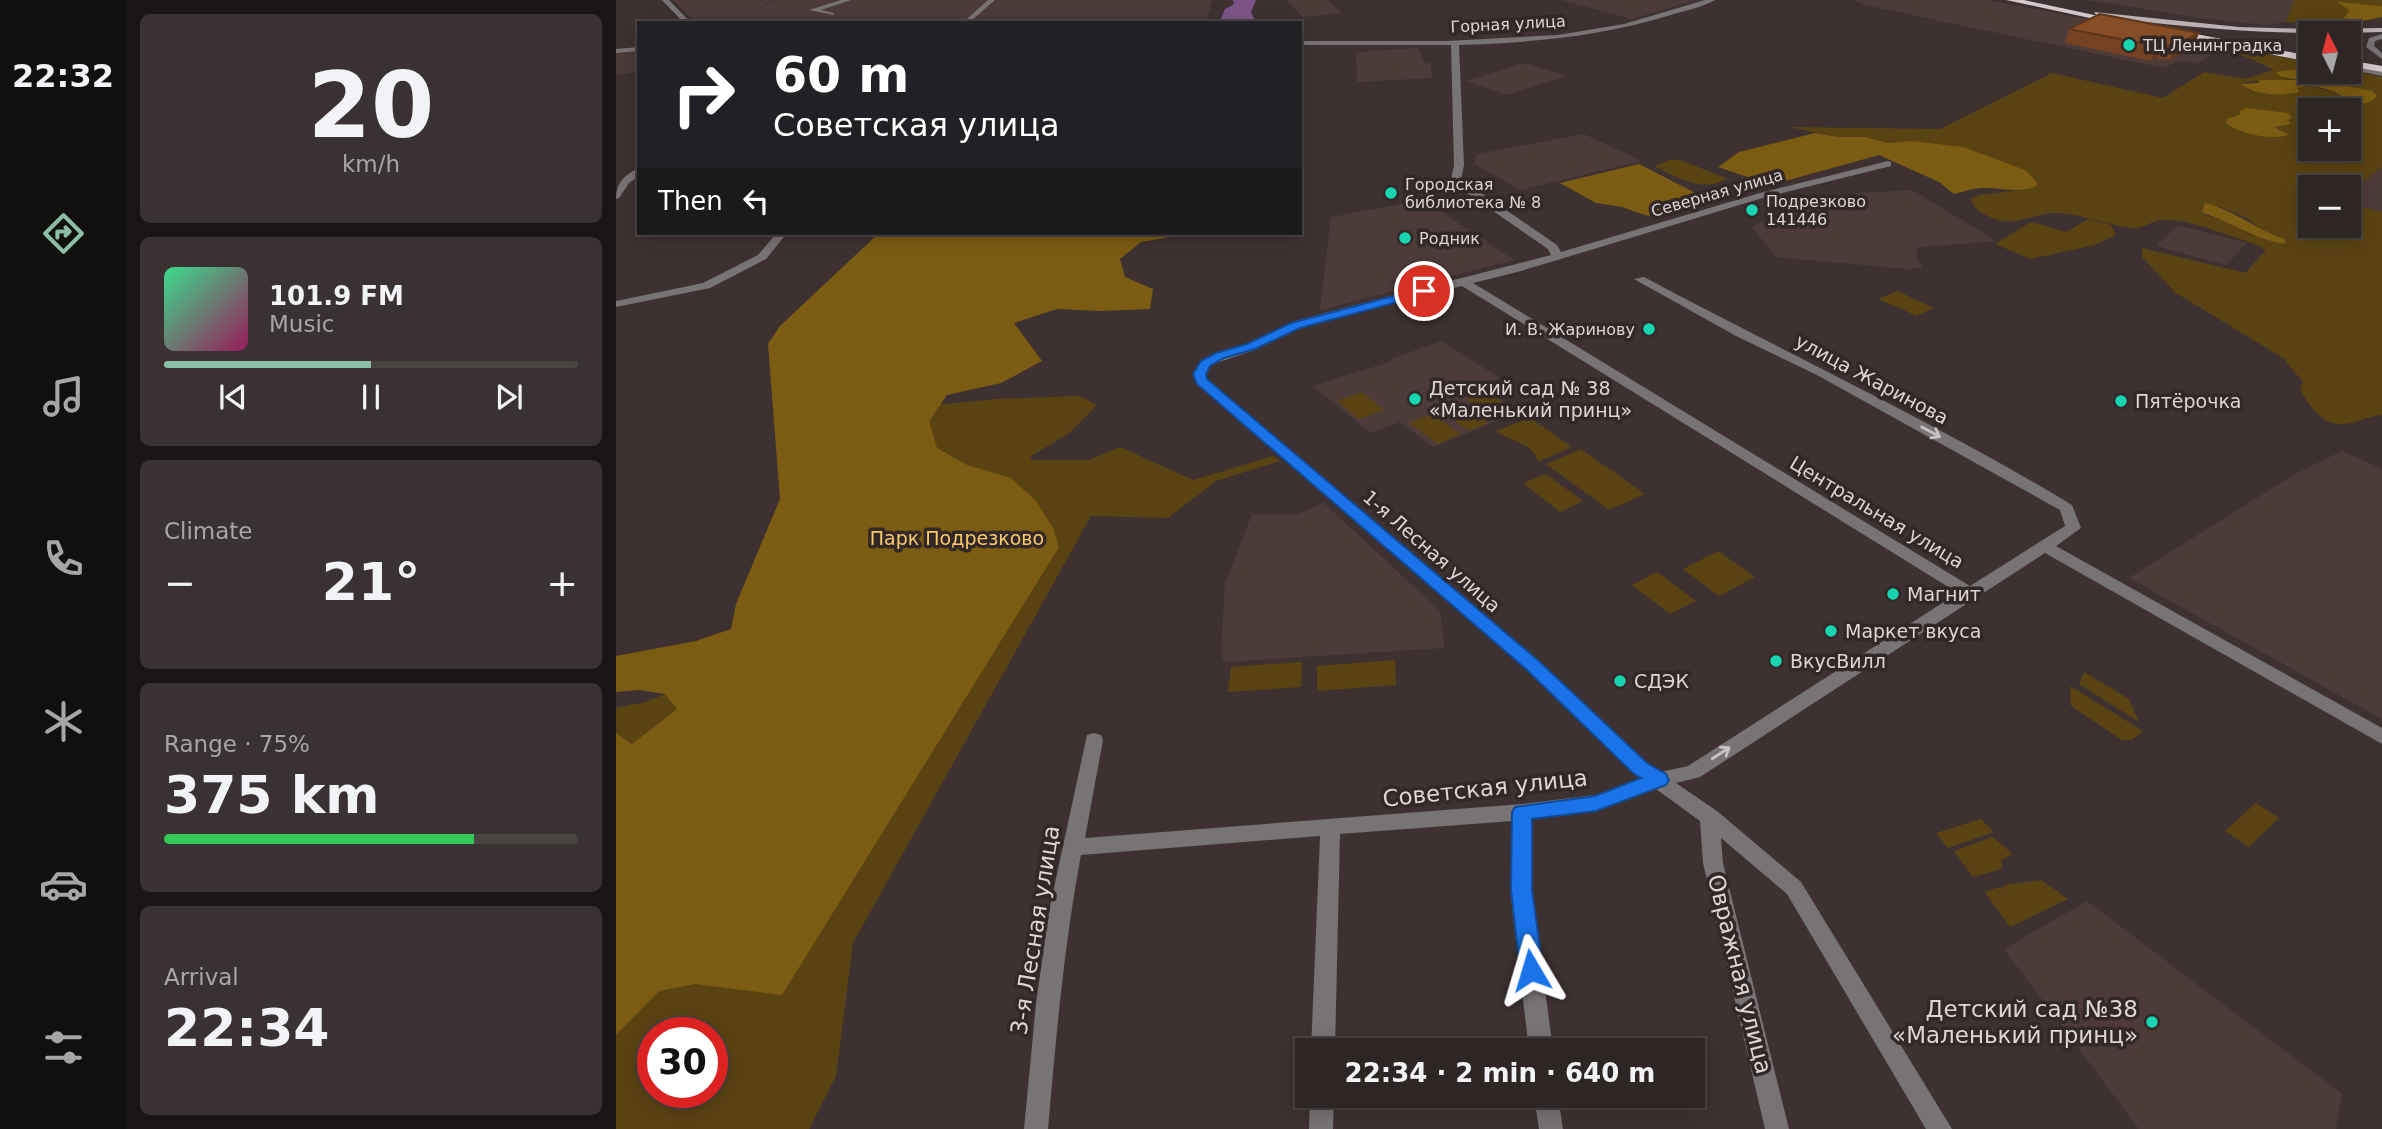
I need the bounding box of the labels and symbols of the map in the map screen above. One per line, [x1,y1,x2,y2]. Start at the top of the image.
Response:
street label: Горная улица [1450,11,1566,37]
north arrow [2298,21,2361,84]
place label: ТЦ Ленинградка [2142,36,2282,55]
marker: ТЦ Ленинградка [2121,37,2137,53]
street label: Северная улица [1649,165,1785,221]
place label: Городская библиотека № 8 [1405,175,1541,212]
marker: Городская библиотека № 8 [1383,185,1399,201]
place label: Подрезково 141446 [1766,192,1866,229]
marker: Подрезково 141446 [1744,202,1760,218]
place label: Родник [1419,229,1480,248]
marker: Родник [1397,230,1413,246]
pin [1394,261,1454,321]
place label: И. В. Жаринову [1505,320,1635,339]
marker: И. В. Жаринову [1641,321,1657,337]
street label: улица Жаринова [1792,329,1952,429]
place label: Детский сад № 38 «Маленький принц» [1429,377,1632,421]
place label: Пятёрочка [2135,390,2242,412]
marker: Детский сад № 38 «Маленький принц» [1407,391,1423,407]
marker: Пятёрочка [2113,393,2129,409]
one-way arrow [1921,425,1941,439]
street label: Центральная улица [1786,451,1968,573]
street label: 1-я Лесная улица [1359,485,1505,617]
park label: Парк Подрезково [870,527,1044,549]
place label: Магнит [1907,583,1981,605]
marker: Магнит [1885,586,1901,602]
place label: Маркет вкуса [1845,620,1981,642]
marker: Маркет вкуса [1823,623,1839,639]
place label: ВкусВилл [1790,650,1886,672]
marker: ВкусВилл [1768,653,1784,669]
place label: СДЭК [1634,670,1689,692]
marker: СДЭК [1612,673,1628,689]
one-way arrow [1711,746,1730,761]
street label: Советская улица [1381,764,1589,812]
street label: 3-я Лесная улица [1006,824,1064,1036]
street label: Овражная улица [1703,872,1777,1076]
position arrow [1494,933,1568,1007]
place label: Детский сад №38 «Маленький принц» [1892,996,2138,1048]
marker: Детский сад №38 «Маленький принц» [2144,1014,2160,1030]
speed limit sign: 30 [637,1017,728,1108]

